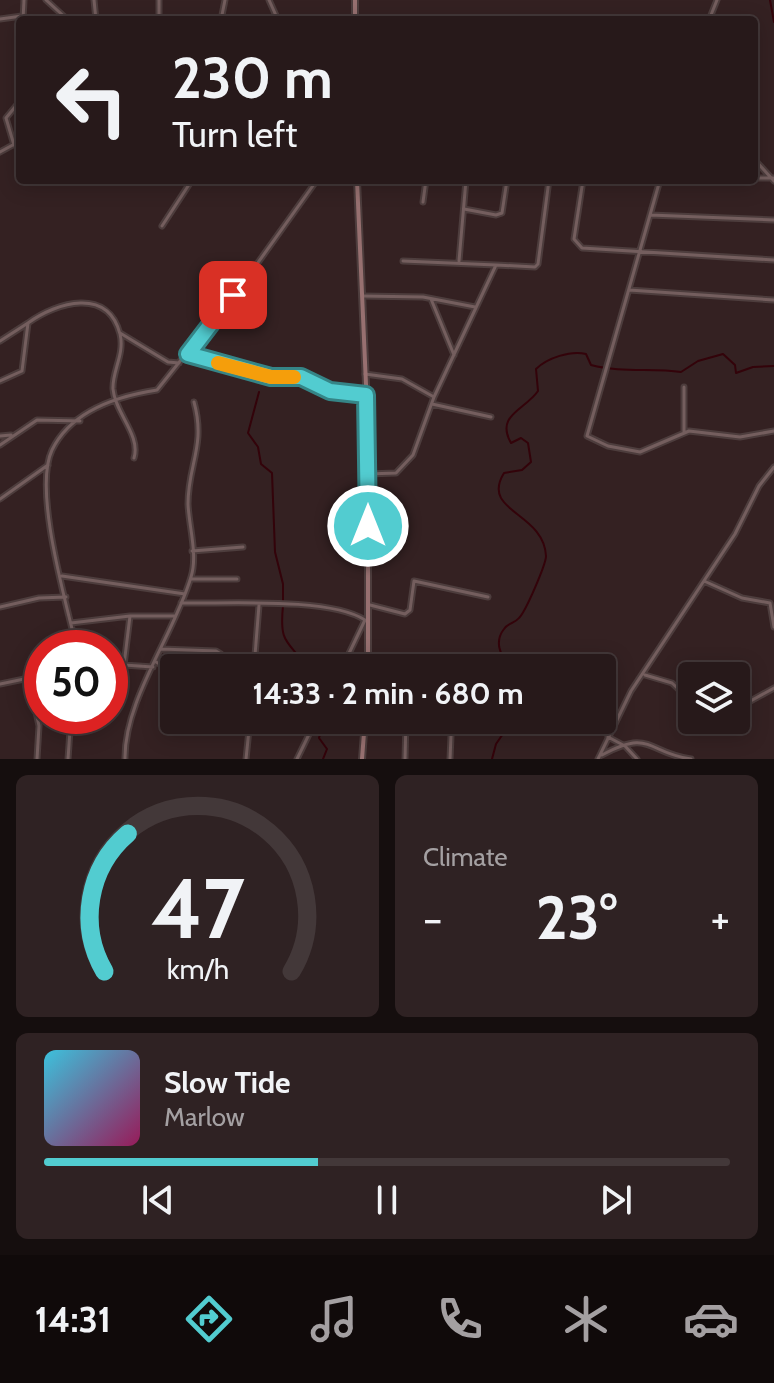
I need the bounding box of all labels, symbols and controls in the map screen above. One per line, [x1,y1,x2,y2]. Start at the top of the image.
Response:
text: 230 m [172,44,333,112]
icon: left [40,48,144,152]
text: Turn left [172,112,297,156]
pin [199,261,267,329]
icon: arrive [211,273,255,317]
position arrow [326,484,410,568]
speed limit sign: 50 [24,630,128,734]
map controls [678,662,750,734]
button: layers [678,662,750,734]
text: 14:33 · 2 min · 680 m [252,675,524,712]
text: Climate [423,841,508,873]
text: 47 [150,858,245,959]
text: 23° [536,881,617,954]
text: − [423,892,442,945]
text: + [711,892,730,945]
text: km/h [166,951,229,986]
text: Slow Tide [164,1064,291,1101]
text: Marlow [164,1101,245,1133]
icon: previous [136,1178,180,1222]
icon: pause [365,1178,409,1222]
icon: next [594,1178,638,1222]
icon: directions [181,1291,237,1347]
icon: music [306,1291,362,1347]
icon: phone [432,1291,488,1347]
icon: climate [558,1291,614,1347]
icon: car [683,1291,739,1347]
text: 14:31 [35,1297,111,1341]

